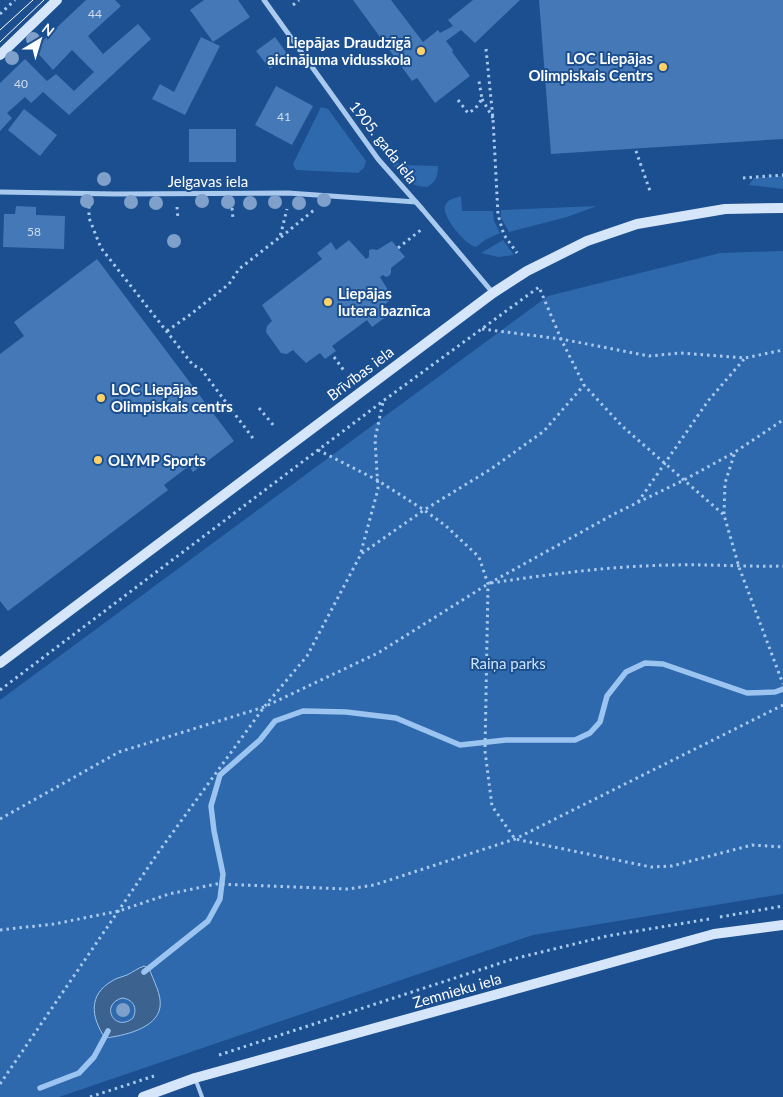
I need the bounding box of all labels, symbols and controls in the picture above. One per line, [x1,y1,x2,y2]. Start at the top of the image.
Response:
house number: 44 [88,6,102,21]
north arrow [15,15,65,65]
text: N [39,19,58,39]
place label: Liepājas Draudzīgā aicinājuma vidusskola [267,33,411,68]
marker: Liepājas Draudzīgā aicinājuma vidusskola [415,45,427,57]
place label: LOC Liepājas Olimpiskais Centrs [528,49,653,84]
marker: LOC Liepājas Olimpiskais Centrs [657,61,669,73]
house number: 40 [14,76,28,91]
street label: 1905. gada iela [346,97,422,187]
house number: 41 [277,109,291,124]
street label: Jelgavas iela [168,172,248,190]
house number: 58 [27,224,41,239]
place label: Liepājas lutera baznīca [338,284,431,319]
marker: Liepājas lutera baznīca [322,296,334,308]
street label: Brīvības iela [323,342,397,404]
place label: LOC Liepājas Olimpiskais centrs [111,380,233,415]
marker: LOC Liepājas Olimpiskais centrs [95,392,107,404]
place label: OLYMP Sports [108,451,206,469]
marker: OLYMP Sports [92,454,104,466]
park label: Raiņa parks [470,654,546,672]
street label: Zemnieku iela [411,969,503,1011]

